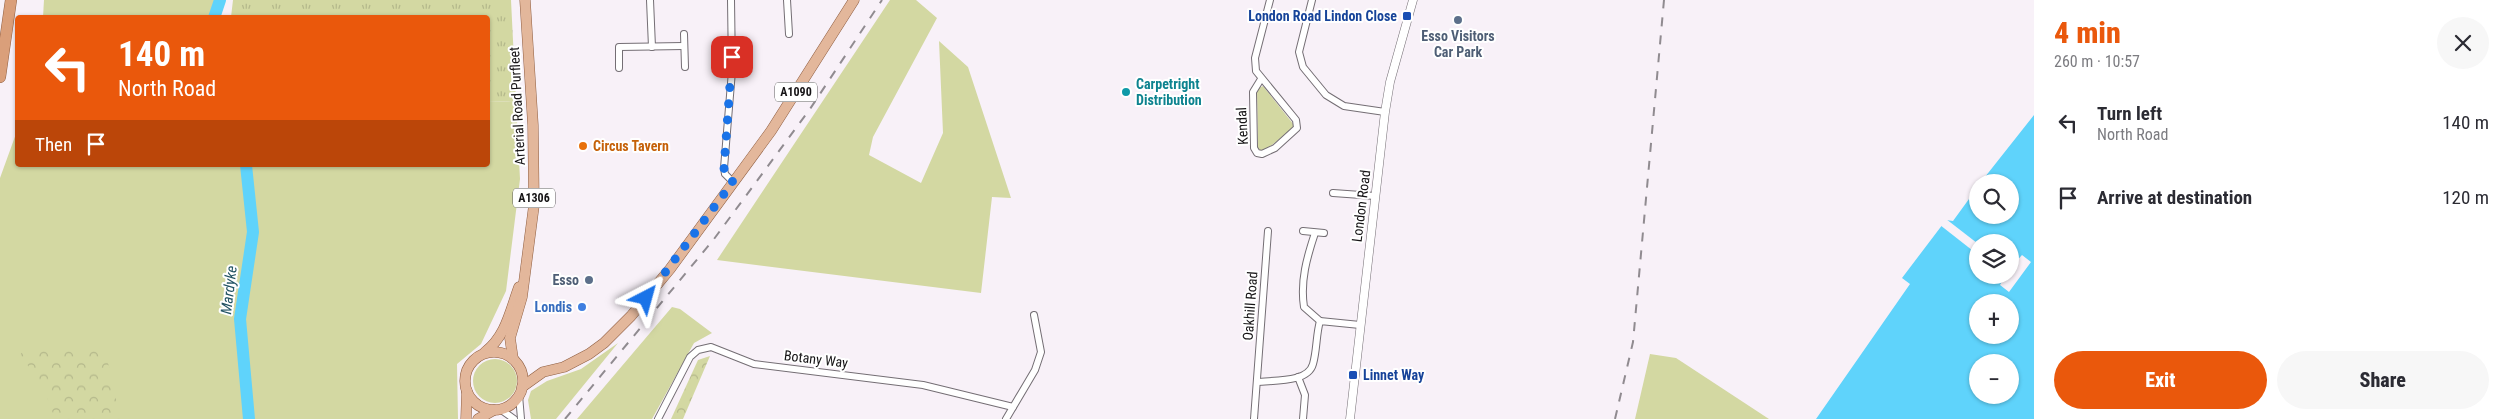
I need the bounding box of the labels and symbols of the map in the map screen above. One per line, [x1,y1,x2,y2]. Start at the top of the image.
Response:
place label: London Road Lindon Close [1248,8,1397,24]
marker: London Road Lindon Close [1401,10,1413,22]
marker: Esso Visitors Car Park [1452,14,1464,26]
place label: Esso Visitors Car Park [1421,28,1495,60]
pin [711,36,753,78]
street label: Arterial Road Purfleet [506,46,528,166]
place label: Carpetright Distribution [1136,76,1202,108]
road number: A1090 [775,82,817,101]
marker: Carpetright Distribution [1120,86,1132,98]
street label: Kendal [1233,107,1251,145]
place label: Circus Tavern [593,138,669,154]
marker: Circus Tavern [577,140,589,152]
street label: London Road [1349,169,1373,243]
road number: A1306 [513,188,555,208]
water label: Mardyke [217,265,241,315]
position arrow [619,271,671,323]
street label: Oakhill Road [1240,271,1260,341]
place label: Esso [552,272,579,288]
marker: Esso [583,274,595,286]
place label: Londis [535,299,572,315]
marker: Londis [576,301,588,313]
street label: Botany Way [783,347,849,371]
place label: Linnet Way [1363,367,1425,383]
marker: Linnet Way [1347,369,1359,381]

